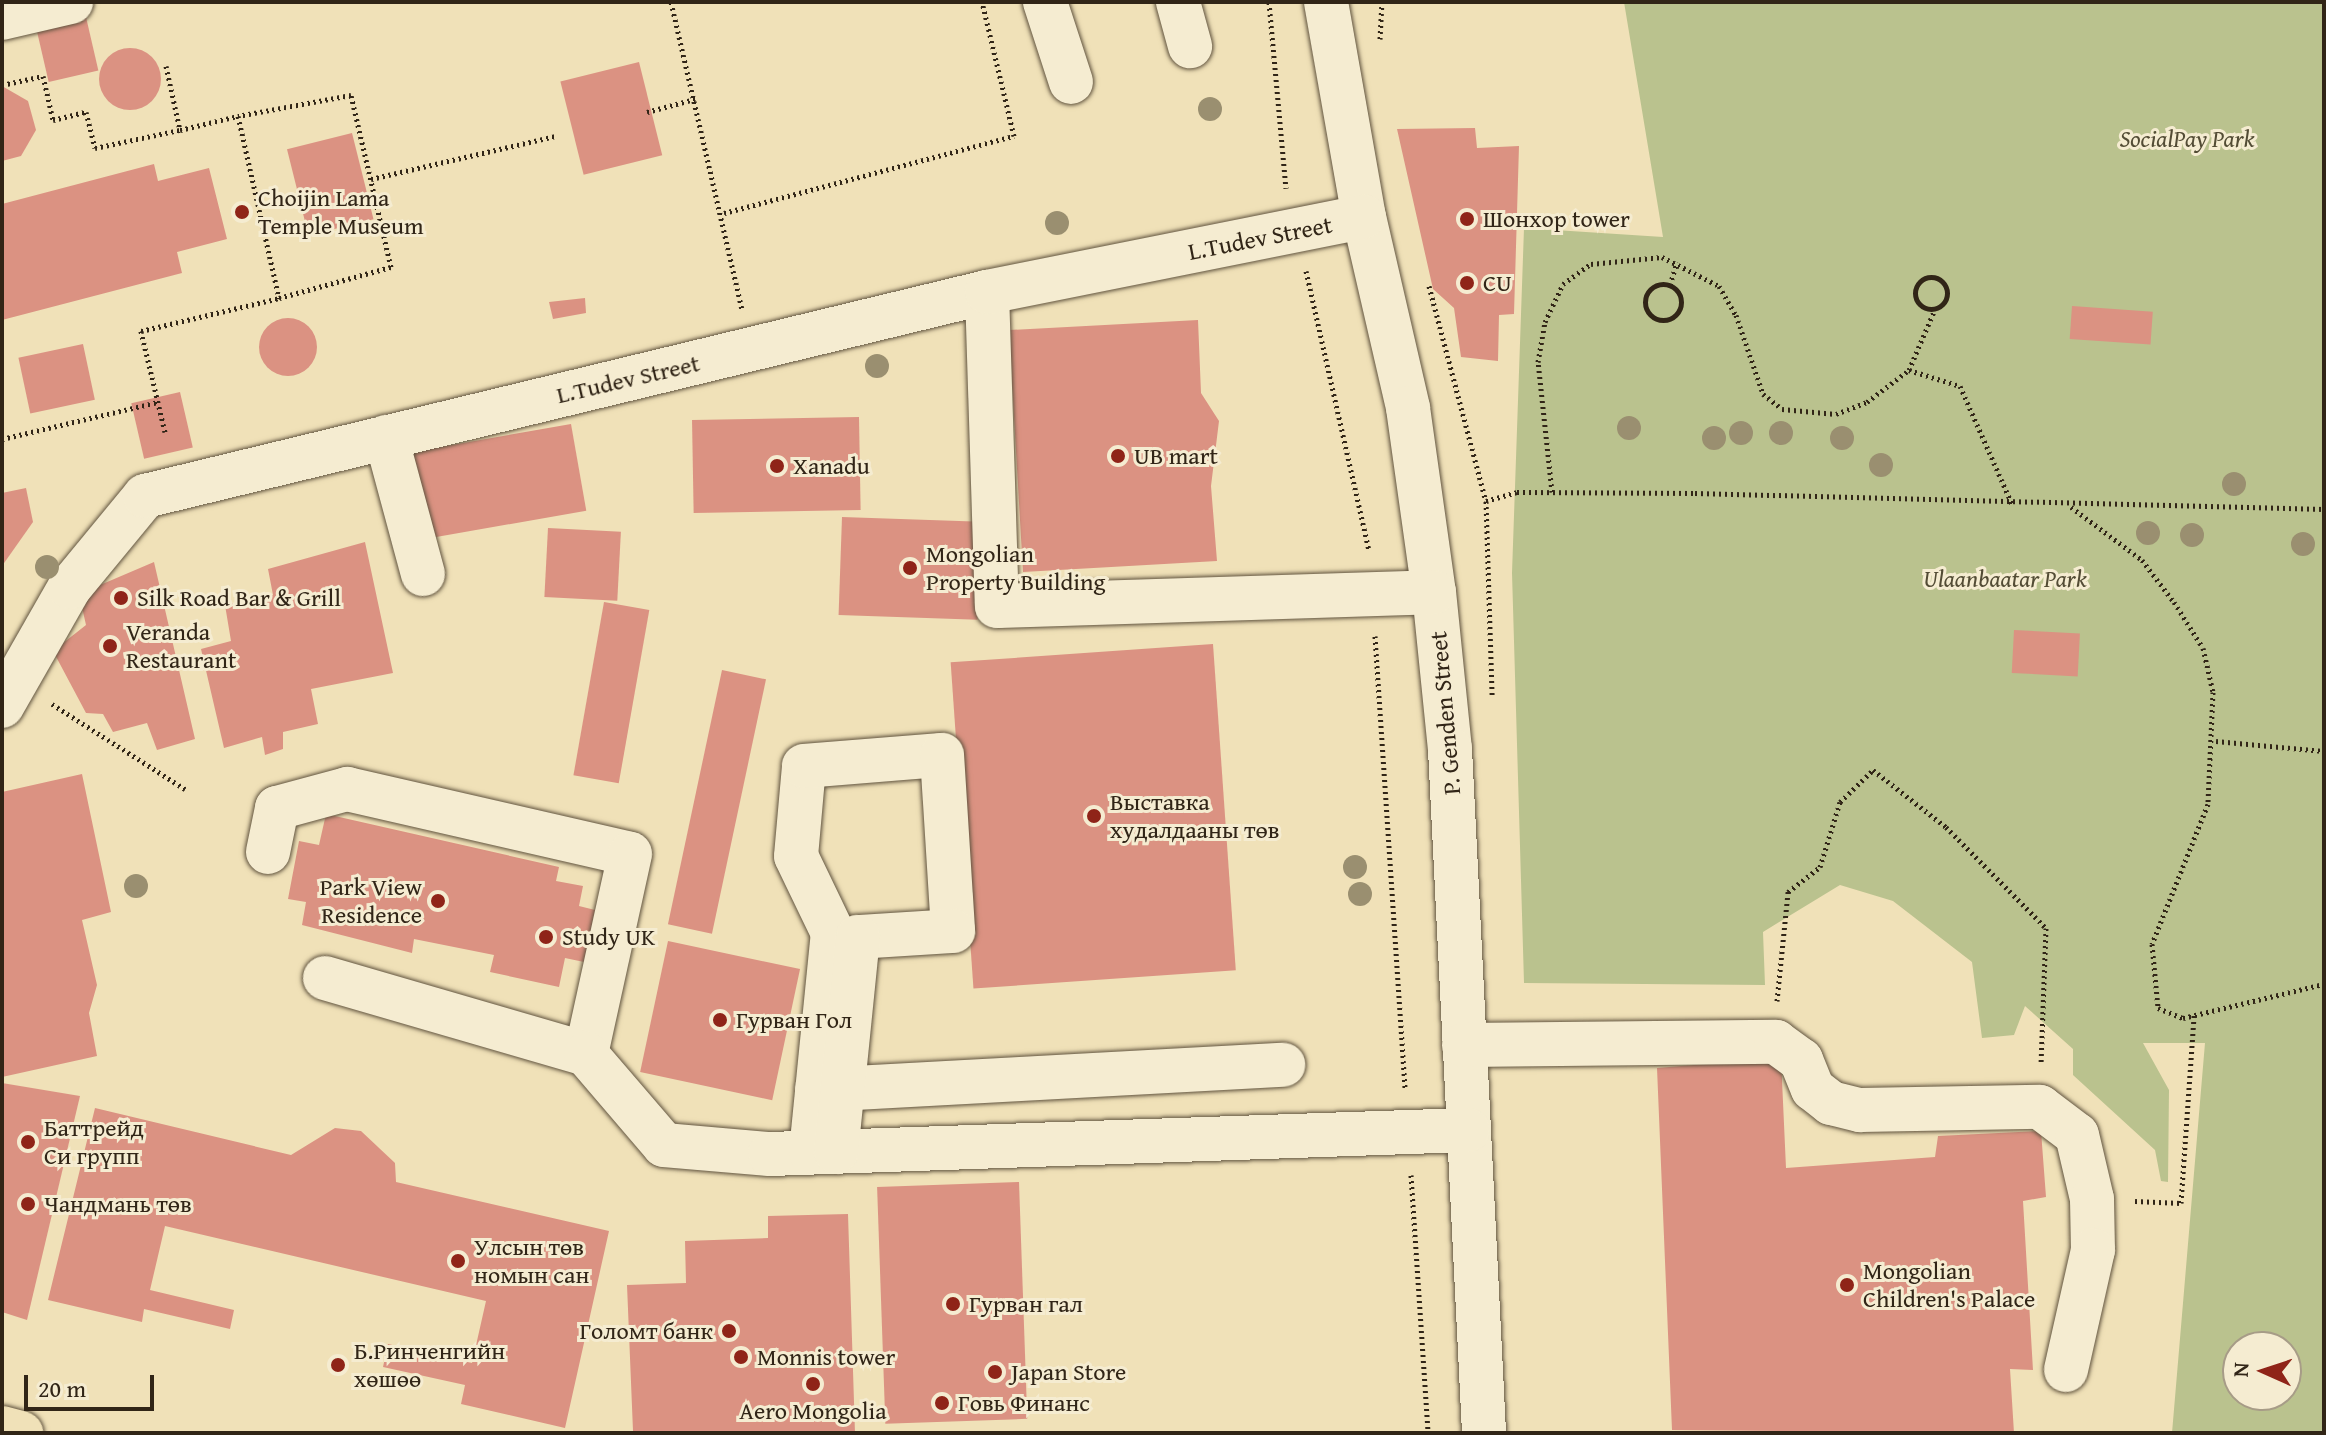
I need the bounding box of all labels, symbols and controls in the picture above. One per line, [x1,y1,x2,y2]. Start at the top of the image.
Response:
park label: SocialPay Park [2119,125,2255,153]
place label: Choijin Lama Temple Museum [258,184,424,240]
marker: Choijin Lama Temple Museum [233,203,251,221]
place label: Шонхор tower [1483,205,1630,233]
street label: L.Tudev Street [1186,210,1334,266]
marker: Шонхор tower [1458,210,1476,228]
place label: CU [1483,269,1512,297]
marker: CU [1458,274,1476,292]
street label: L.Tudev Street [554,349,702,409]
place label: UB mart [1134,442,1218,470]
marker: UB mart [1109,447,1127,465]
place label: Xanadu [793,452,870,480]
marker: Xanadu [768,457,786,475]
place label: Mongolian Property Building [926,540,1106,596]
marker: Mongolian Property Building [901,559,919,577]
park label: Ulaanbaatar Park [1923,565,2087,593]
place label: Silk Road Bar & Grill [137,584,341,612]
marker: Silk Road Bar & Grill [112,589,130,607]
place label: Veranda Restaurant [126,618,236,674]
street label: P. Genden Street [1424,630,1466,796]
marker: Veranda Restaurant [101,637,119,655]
place label: Выставка худалдааны төв [1110,788,1280,844]
marker: Выставка худалдааны төв [1085,807,1103,825]
place label: Park View Residence [320,873,422,929]
marker: Park View Residence [429,892,447,910]
place label: Study UK [562,923,655,951]
marker: Study UK [537,928,555,946]
place label: Гурван Гол [736,1006,852,1034]
marker: Гурван Гол [711,1011,729,1029]
place label: Баттрейд Си грүпп [44,1114,144,1170]
marker: Баттрейд Си грүпп [19,1133,37,1151]
place label: Чандмань төв [44,1190,192,1218]
marker: Чандмань төв [19,1195,37,1213]
place label: Улсын төв номын сан [474,1233,589,1289]
marker: Улсын төв номын сан [449,1252,467,1270]
place label: Mongolian Children's Palace [1863,1257,2035,1313]
marker: Mongolian Children's Palace [1838,1276,1856,1294]
place label: Гурван гал [969,1290,1083,1318]
marker: Гурван гал [944,1295,962,1313]
place label: Голомт банк [579,1317,713,1345]
marker: Голомт банк [720,1322,738,1340]
north arrow [2222,1331,2302,1411]
place label: Б.Ринченгийн хөшөө [354,1337,505,1393]
place label: Monnis tower [757,1343,895,1371]
marker: Monnis tower [732,1348,750,1366]
marker: Б.Ринченгийн хөшөө [329,1356,347,1374]
place label: Japan Store [1011,1358,1126,1386]
scale bar [28,1359,158,1409]
text: N [2224,1362,2256,1378]
marker: Japan Store [986,1363,1004,1381]
text: 20 m [38,1371,86,1406]
marker: Aero Mongolia [804,1375,822,1393]
place label: Говь Финанс [958,1389,1090,1417]
marker: Говь Финанс [933,1394,951,1412]
place label: Aero Mongolia [739,1397,887,1425]

